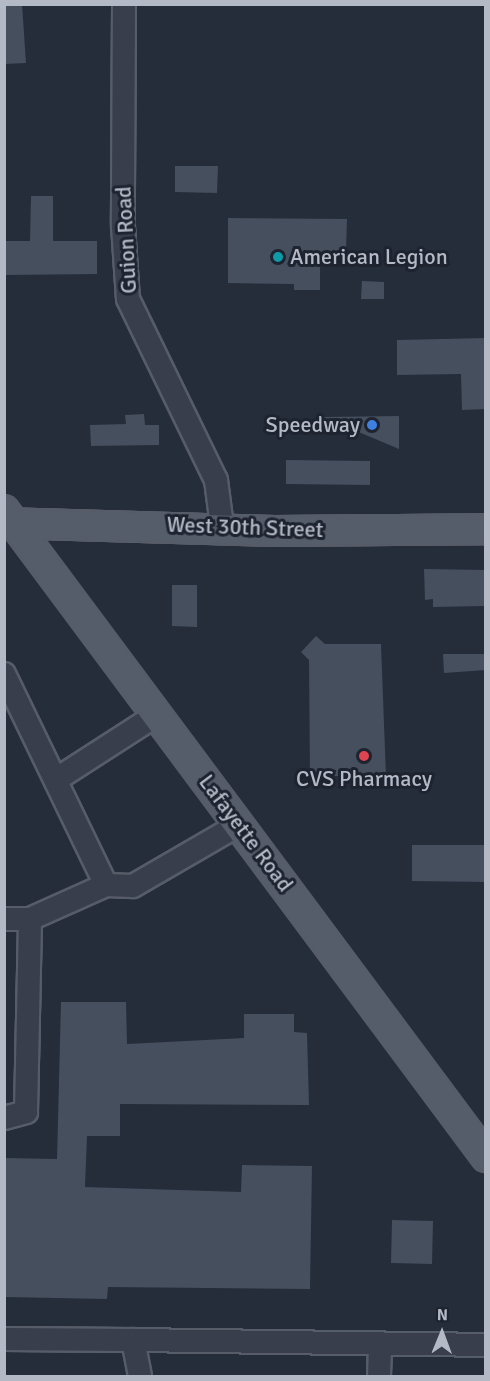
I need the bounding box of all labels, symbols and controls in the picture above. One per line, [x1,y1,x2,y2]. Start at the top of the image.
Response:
street label: Guion Road [110,186,142,294]
place label: American Legion [290,244,448,270]
marker: American Legion [271,250,285,264]
place label: Speedway [266,412,360,438]
marker: Speedway [365,418,379,432]
street label: West 30th Street [166,511,324,543]
marker: CVS Pharmacy [357,749,371,763]
place label: CVS Pharmacy [296,766,432,792]
street label: Lafayette Road [193,769,299,897]
north arrow [412,1303,472,1363]
text: N [437,1305,448,1325]

